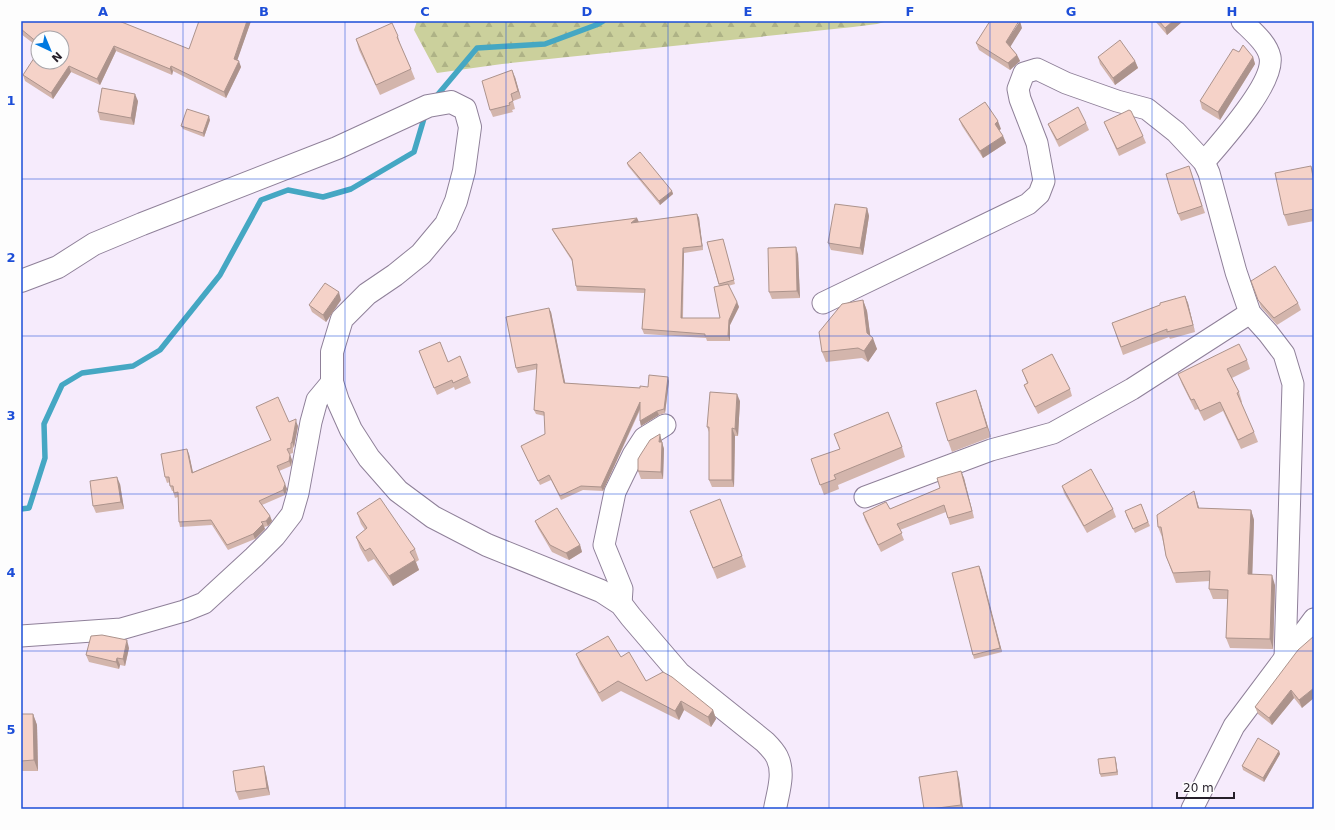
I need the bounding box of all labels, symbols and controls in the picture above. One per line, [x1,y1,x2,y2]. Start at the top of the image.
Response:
text: A [98,4,108,19]
text: B [259,4,269,19]
text: C [420,4,430,19]
text: D [582,4,593,19]
text: E [744,4,752,19]
text: F [906,4,914,19]
text: G [1066,4,1076,19]
text: H [1227,4,1237,19]
north arrow [30,30,70,70]
text: N [49,49,64,65]
text: 1 [6,93,16,108]
text: 2 [6,250,16,265]
text: 3 [6,408,16,423]
text: 4 [6,565,16,580]
text: 5 [6,722,16,737]
scale bar [1177,774,1234,800]
text: 20 m [1183,781,1214,795]

